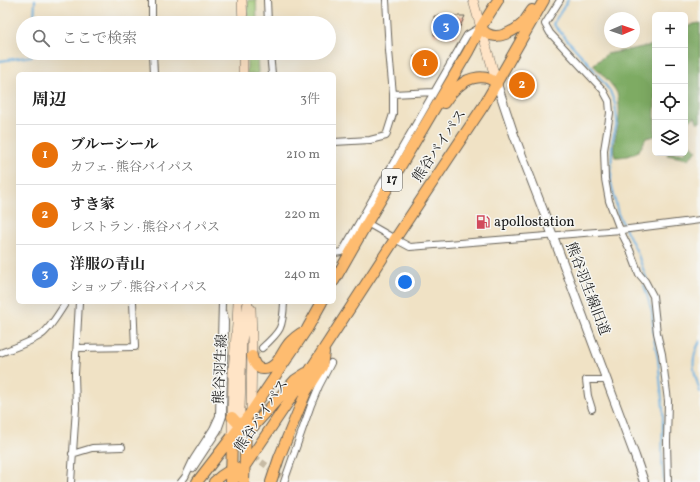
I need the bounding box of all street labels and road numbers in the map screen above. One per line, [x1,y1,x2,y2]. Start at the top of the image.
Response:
street label: 熊谷バイパス [409,106,471,186]
road number: 17 [382,169,402,191]
street label: 熊谷羽生線旧道 [561,240,613,338]
street label: 熊谷羽生線 [210,334,232,404]
street label: 熊谷バイパス [231,376,293,456]

